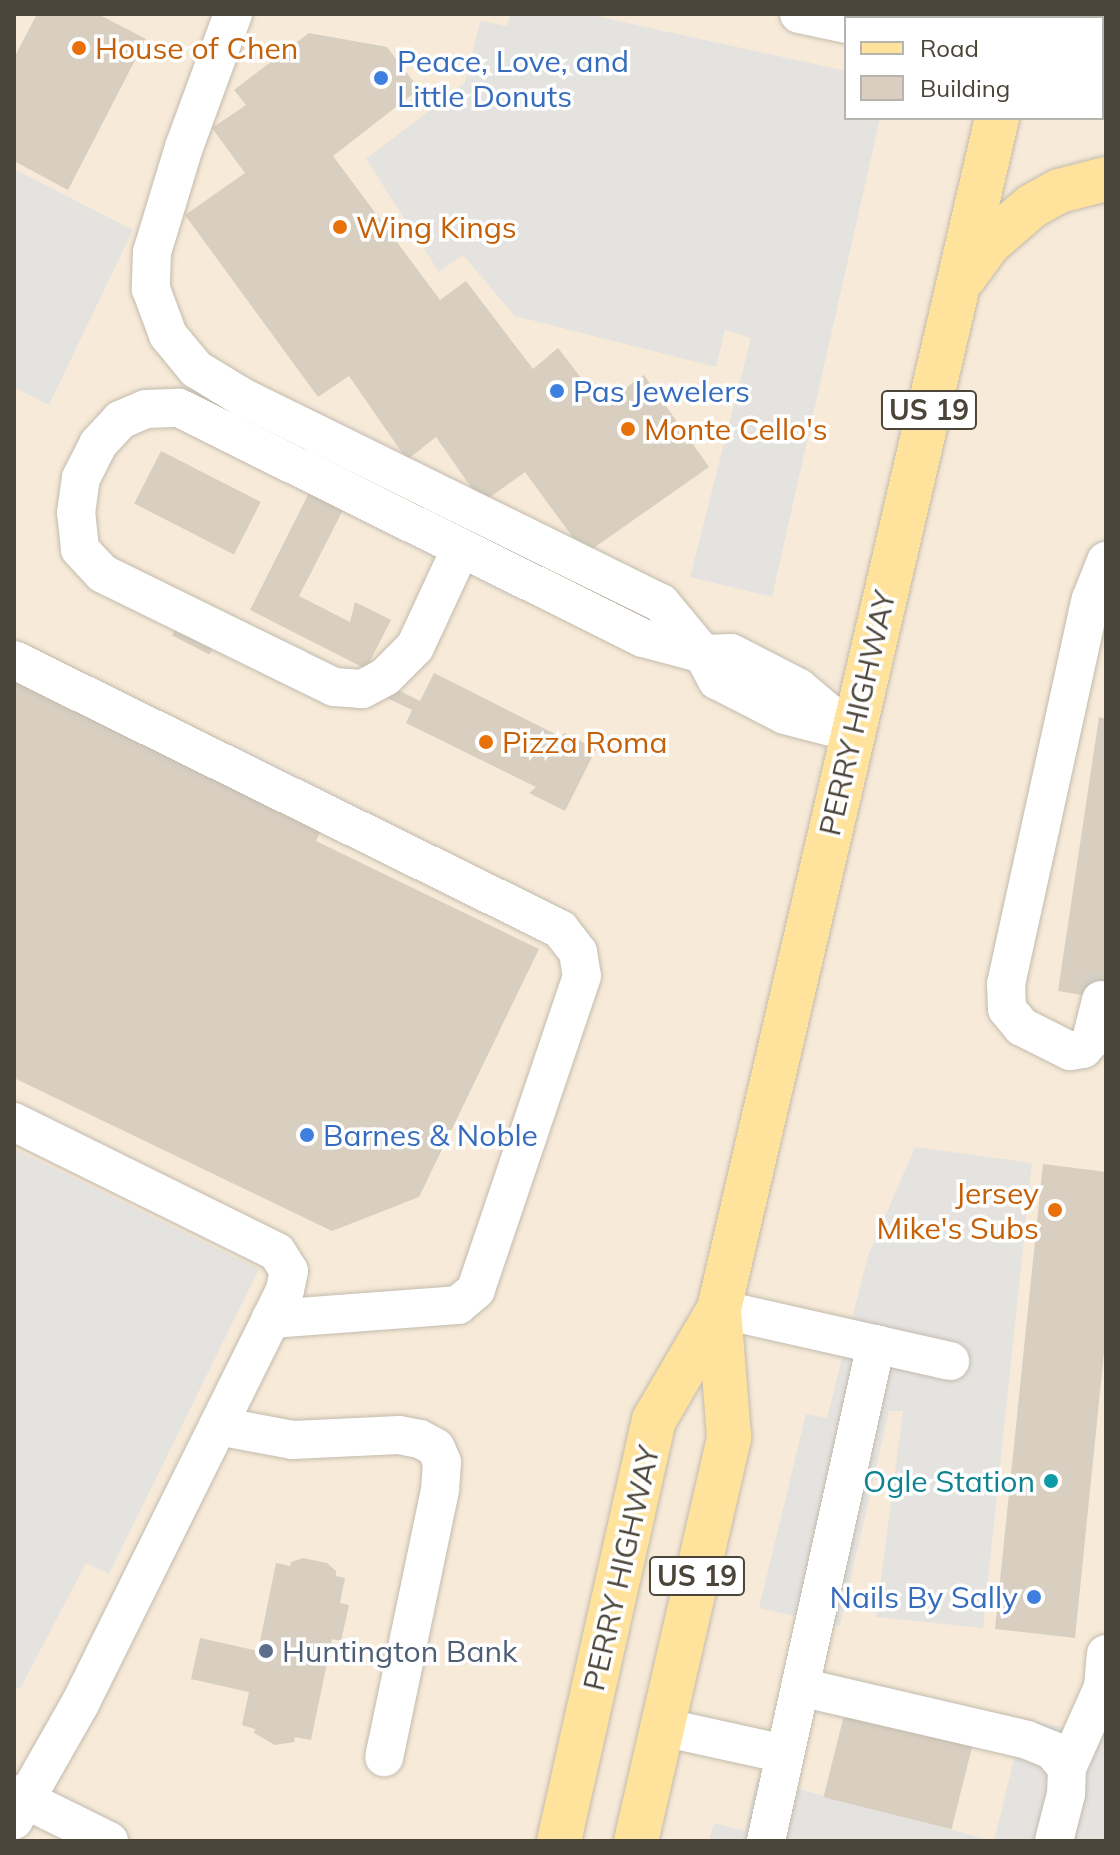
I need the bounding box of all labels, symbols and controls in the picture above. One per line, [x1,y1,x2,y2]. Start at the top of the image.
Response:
legend [844,16,1104,120]
place label: House of Chen [95,30,298,66]
text: Road [920,33,979,63]
marker: House of Chen [70,39,88,57]
place label: Peace, Love, and Little Donuts [397,43,629,114]
marker: Peace, Love, and Little Donuts [372,69,390,87]
text: Building [920,73,1010,103]
place label: Wing Kings [356,209,517,245]
marker: Wing Kings [331,218,349,236]
place label: Pas Jewelers [573,373,750,409]
marker: Pas Jewelers [548,382,566,400]
road number: US 19 [879,386,979,434]
place label: Monte Cello's [644,411,828,447]
marker: Monte Cello's [619,420,637,438]
street label: PERRY HIGHWAY [811,587,903,839]
place label: Pizza Roma [502,724,667,760]
marker: Pizza Roma [477,733,495,751]
place label: Barnes & Noble [323,1117,538,1153]
marker: Barnes & Noble [298,1126,316,1144]
place label: Jersey Mike's Subs [877,1175,1039,1246]
marker: Jersey Mike's Subs [1046,1201,1064,1219]
street label: PERRY HIGHWAY [575,1442,667,1694]
place label: Ogle Station [863,1463,1035,1499]
marker: Ogle Station [1042,1472,1060,1490]
road number: US 19 [647,1552,747,1600]
place label: Nails By Sally [830,1579,1018,1615]
marker: Nails By Sally [1025,1588,1043,1606]
place label: Huntington Bank [282,1633,517,1669]
marker: Huntington Bank [257,1642,275,1660]

